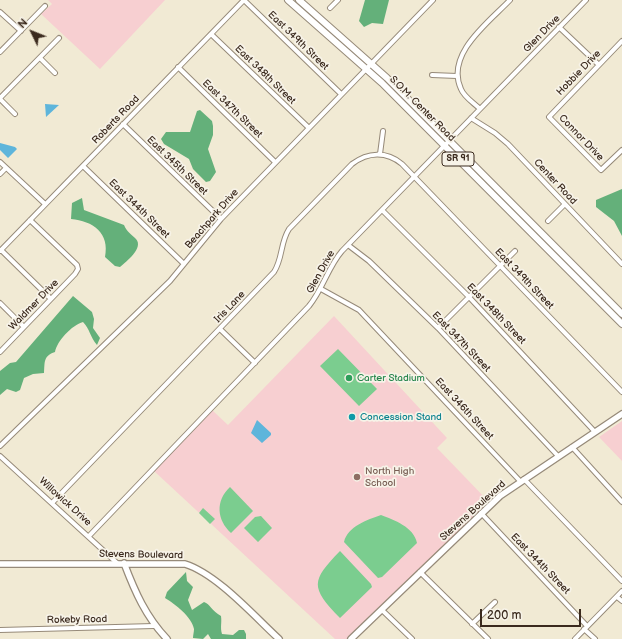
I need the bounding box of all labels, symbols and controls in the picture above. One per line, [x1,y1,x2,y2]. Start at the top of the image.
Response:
street label: East 349th Street [265,9,331,73]
north arrow [12,12,52,52]
street label: Glen Drive [521,13,563,55]
text: N [15,16,30,31]
street label: East 348th Street [232,43,298,107]
street label: Hobbie Drive [554,48,604,98]
street label: S.O.M. Center Road [387,74,457,144]
street label: East 347th Street [199,77,265,141]
street label: Roberts Road [90,93,142,147]
street label: Connor Drive [556,112,606,164]
street label: East 345th Street [144,134,210,198]
road number: SR 91 [442,152,474,166]
street label: Center Road [531,157,579,207]
street label: East 344th Street [106,177,172,241]
street label: Beachpark Drive [183,187,241,251]
street label: East 349th Street [492,246,556,312]
street label: Glen Drive [304,248,338,296]
street label: Waldmer Drive [7,277,61,333]
street label: East 348th Street [464,281,528,347]
street label: Iris Lane [212,289,248,325]
street label: East 347th Street [429,309,493,375]
place label: Carter Stadium [357,372,425,384]
marker: Carter Stadium [344,373,354,383]
street label: East 346th Street [432,376,496,442]
place label: Concession Stand [360,411,442,423]
marker: Concession Stand [347,412,357,422]
place label: North High School [365,465,414,488]
marker: North High School [352,472,362,482]
street label: Willowick Drive [36,475,94,529]
street label: Stevens Boulevard [438,478,508,544]
street label: East 344th Street [508,531,572,597]
street label: Stevens Boulevard [99,548,183,562]
scale bar [482,601,583,627]
text: 200 m [487,608,521,623]
street label: Rokeby Road [47,613,107,627]

